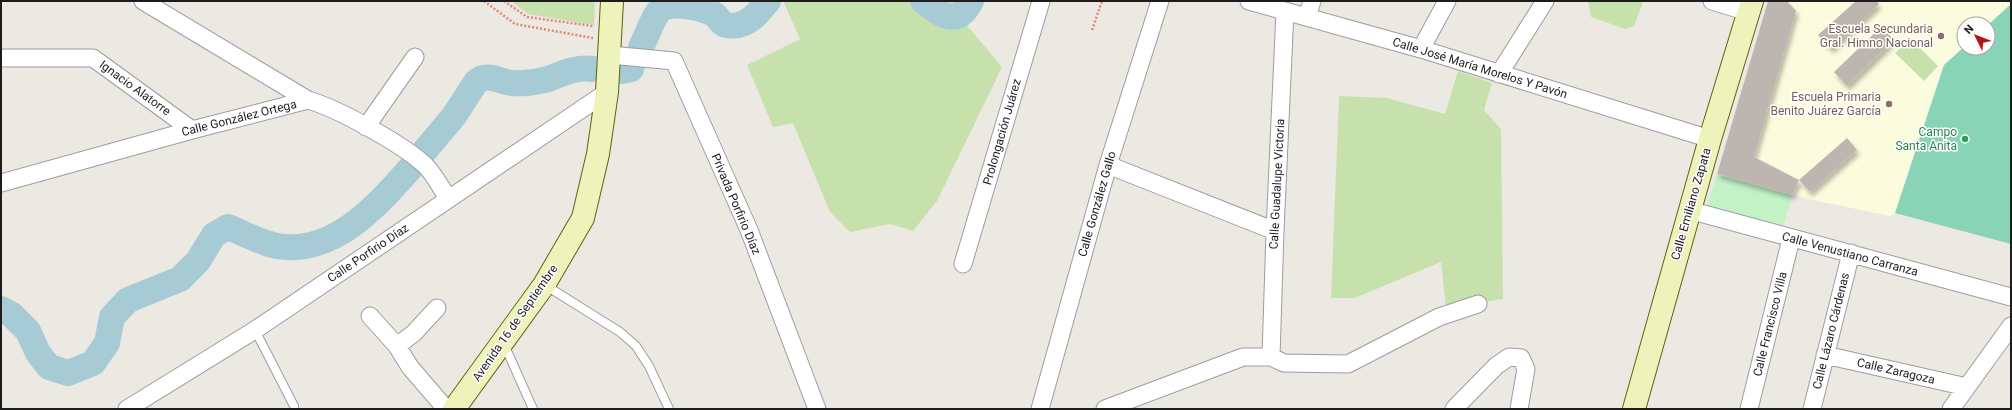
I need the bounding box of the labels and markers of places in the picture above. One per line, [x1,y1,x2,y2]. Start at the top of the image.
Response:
place label: Escuela Secundaria Gral. Himno Nacional [1820,22,1933,50]
marker: Escuela Secundaria Gral. Himno Nacional [1936,31,1946,41]
place label: Escuela Primaria Benito Juárez García [1771,90,1881,118]
marker: Escuela Primaria Benito Juárez García [1884,99,1894,109]
place label: Campo Santa Anita [1895,125,1957,153]
marker: Campo Santa Anita [1960,134,1970,144]

